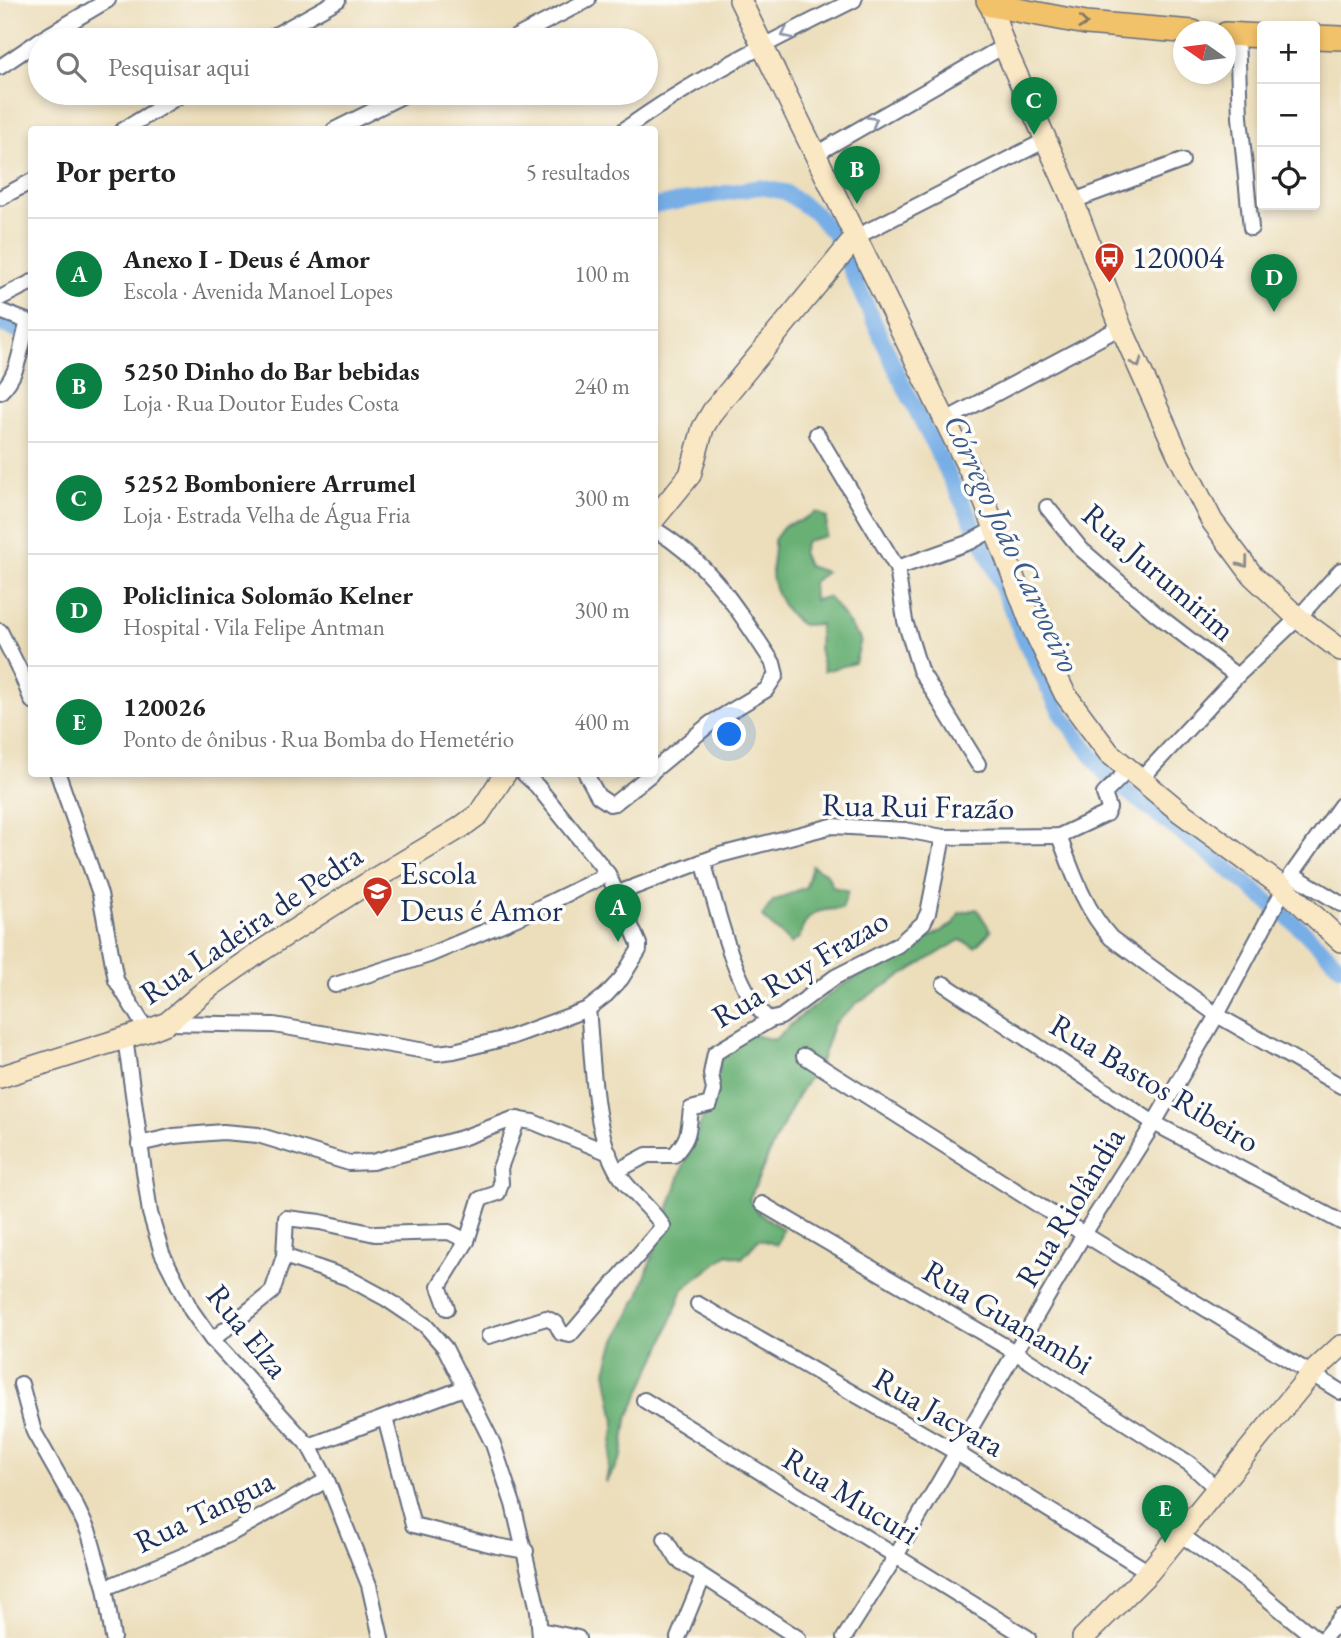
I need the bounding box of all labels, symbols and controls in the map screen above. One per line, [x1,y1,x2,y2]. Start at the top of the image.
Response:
one-way arrow [1077,15,1088,30]
north arrow [1173,21,1236,84]
map controls [1257,21,1320,210]
button: + [1257,21,1320,84]
one-way arrow [781,26,794,40]
search box [28,28,658,105]
icon: search [52,48,90,86]
text: Pesquisar aqui [108,50,250,84]
pin: C [1011,77,1057,135]
button: − [1257,84,1320,147]
one-way arrow [866,116,878,129]
pin: B [834,146,880,204]
button: locate [1257,147,1320,210]
text: Por perto [56,152,176,191]
text: 5 resultados [526,157,630,187]
place label: 120004 [1132,236,1225,278]
bus stop icon: 120004 [1092,240,1126,284]
text: Anexo I - Deus é Amor [123,242,370,276]
pin: D [1251,254,1297,312]
text: A [71,259,87,289]
text: 100 m [574,259,630,289]
text: Escola · Avenida Manoel Lopes [123,276,393,306]
text: 5250 Dinho do Bar bebidas [123,354,420,388]
one-way arrow [1129,356,1143,368]
text: B [72,371,86,401]
text: 240 m [574,371,630,401]
text: Loja · Rua Doutor Eudes Costa [123,388,399,418]
water label: Córrego João Carvoeiro [934,407,1091,679]
text: 5252 Bomboniere Arrumel [123,466,416,500]
text: C [71,483,87,513]
text: 300 m [574,483,630,513]
street label: Rua Jurumirim [1073,494,1245,650]
text: Loja · Estrada Velha de Água Fria [123,500,410,530]
one-way arrow [1235,555,1248,568]
text: Policlinica Solomão Kelner [123,578,413,612]
text: D [70,595,88,625]
text: 300 m [574,595,630,625]
text: Hospital · Vila Felipe Antman [123,612,385,642]
text: 120026 [123,690,206,724]
text: E [72,707,86,737]
text: 400 m [574,707,630,737]
your location [712,717,746,751]
text: Ponto de ônibus · Rua Bomba do Hemetério [123,724,514,754]
street label: Rua Rui Frazão [821,783,1015,829]
street label: Rua Ladeira de Pedra [132,834,371,1014]
place label: Escola Deus é Amor [400,852,563,931]
school or university icon: Escola Deus é Amor [360,874,394,918]
pin: A [595,884,641,942]
street label: Rua Ruy Frazao [704,899,896,1037]
street label: Rua Bastos Ribeiro [1042,1004,1268,1162]
street label: Rua Riolândia [1006,1119,1134,1295]
street label: Rua Guanambi [915,1250,1101,1384]
street label: Rua Elza [197,1275,299,1387]
street label: Rua Jacyara [866,1358,1012,1466]
street label: Rua Mucuri [775,1438,927,1554]
street label: Rua Tangua [127,1459,281,1563]
pin: E [1142,1485,1188,1543]

